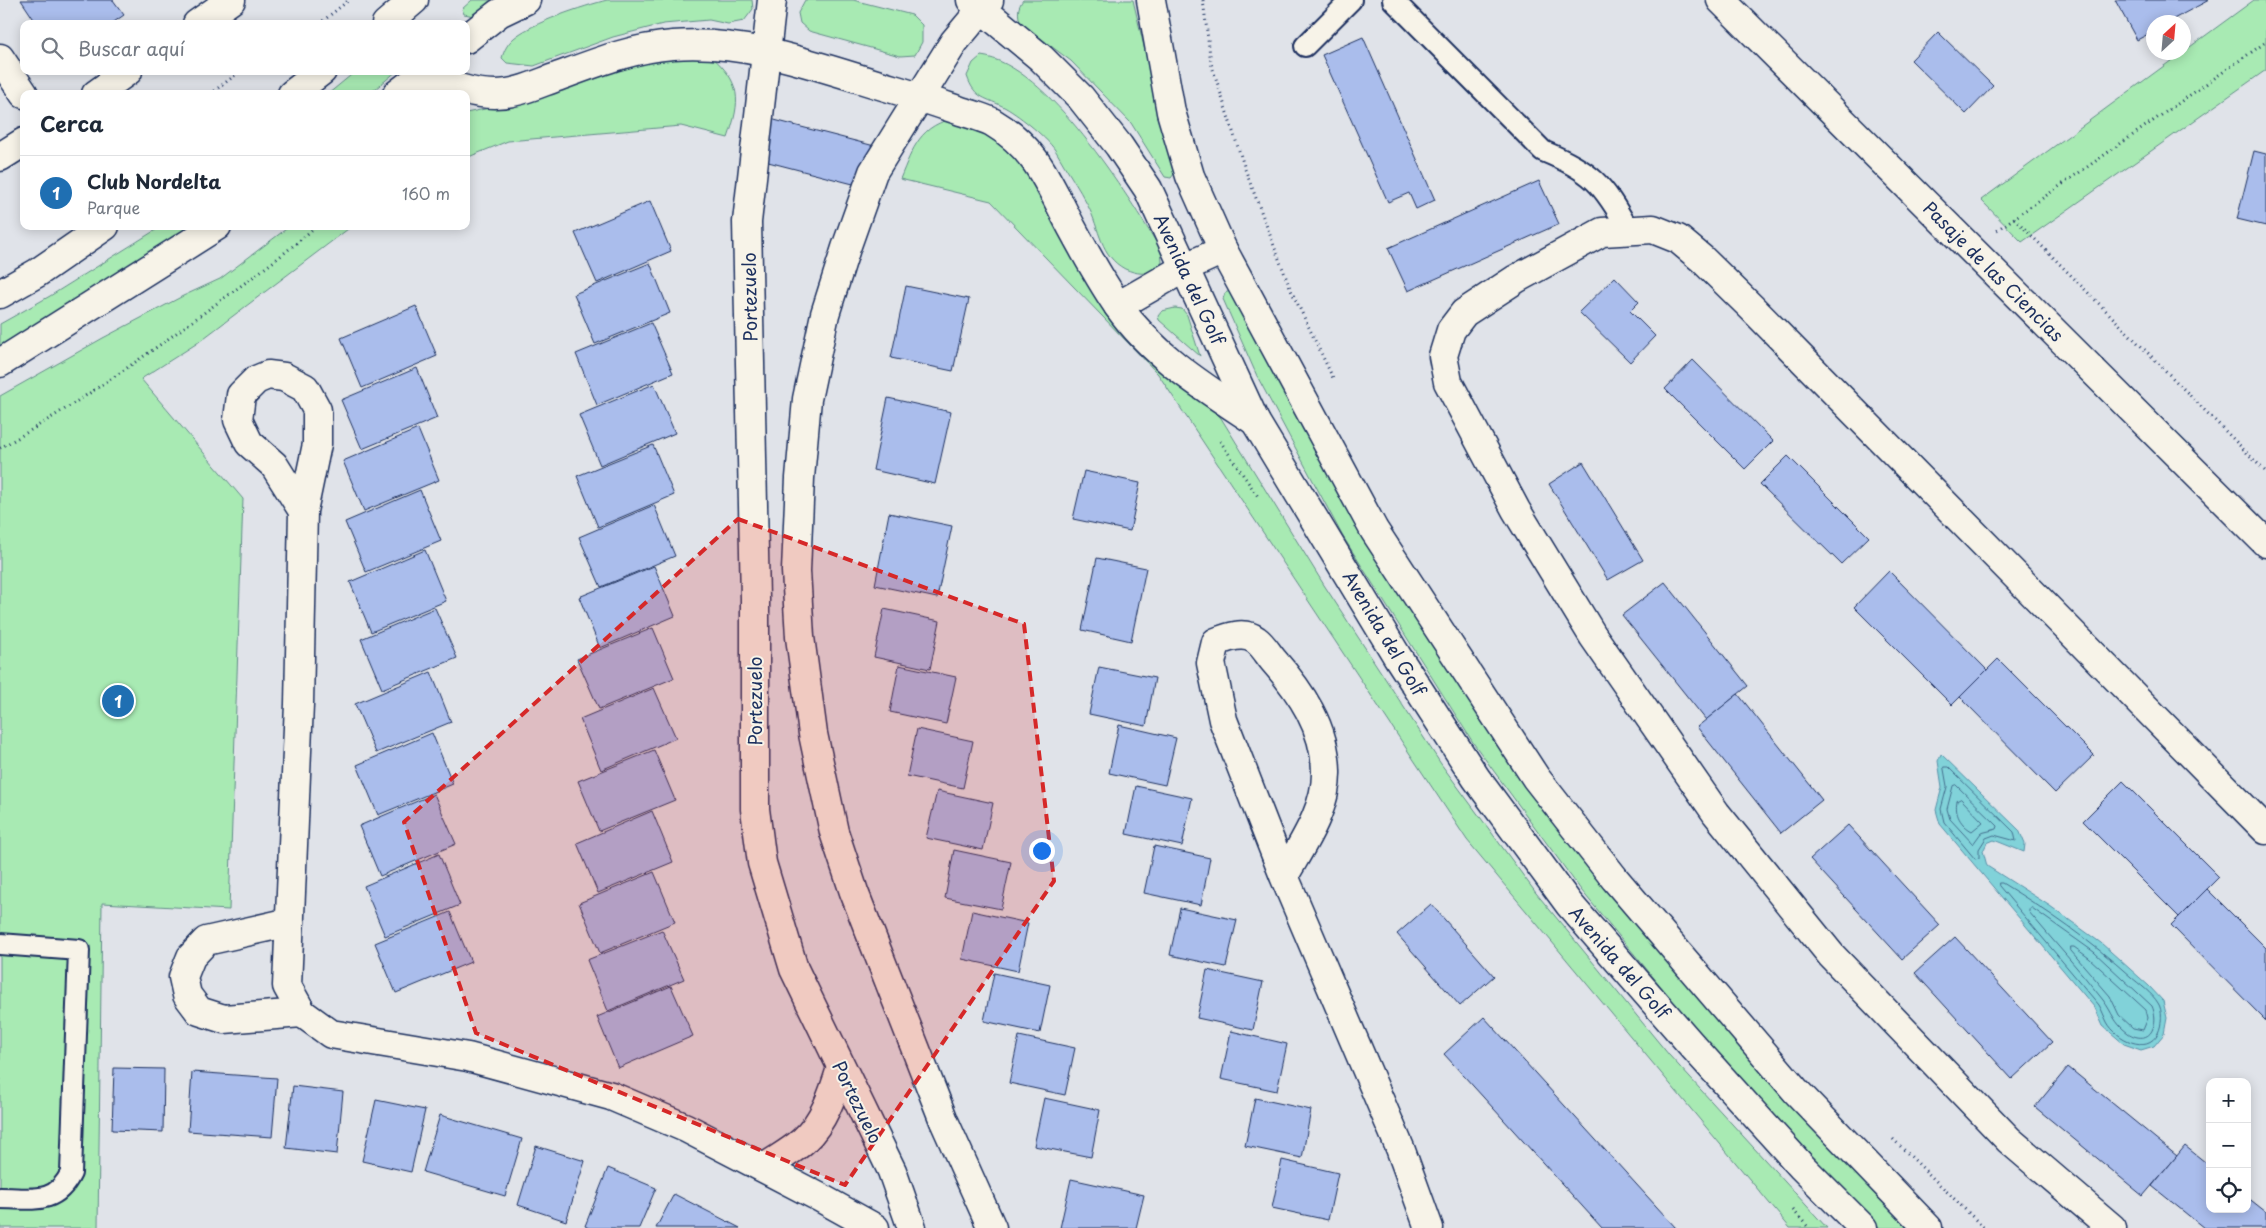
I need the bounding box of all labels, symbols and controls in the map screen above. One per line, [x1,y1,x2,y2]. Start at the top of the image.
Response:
north arrow [2146,15,2191,60]
search box [20,20,470,75]
icon: search [38,34,66,62]
text: Buscar aquí [78,34,185,62]
text: Cerca [40,107,104,139]
text: Club Nordelta [87,167,221,195]
text: 1 [52,181,60,205]
text: 160 m [402,181,450,205]
text: Parque [87,195,140,219]
street label: Pasaje de las Ciencias [1918,195,2070,347]
street label: Avenida del Golf [1148,209,1233,351]
street label: Portezuelo [735,252,763,342]
street label: Avenida del Golf [1337,565,1434,703]
street label: Portezuelo [741,656,768,746]
pin: 1 [102,682,134,720]
your location [1029,838,1055,864]
street label: Avenida del Golf [1563,899,1678,1026]
street label: Portezuelo [826,1056,890,1148]
map controls [2206,1078,2251,1213]
button: + [2206,1078,2251,1123]
button: − [2206,1123,2251,1168]
button: locate [2206,1168,2251,1213]

